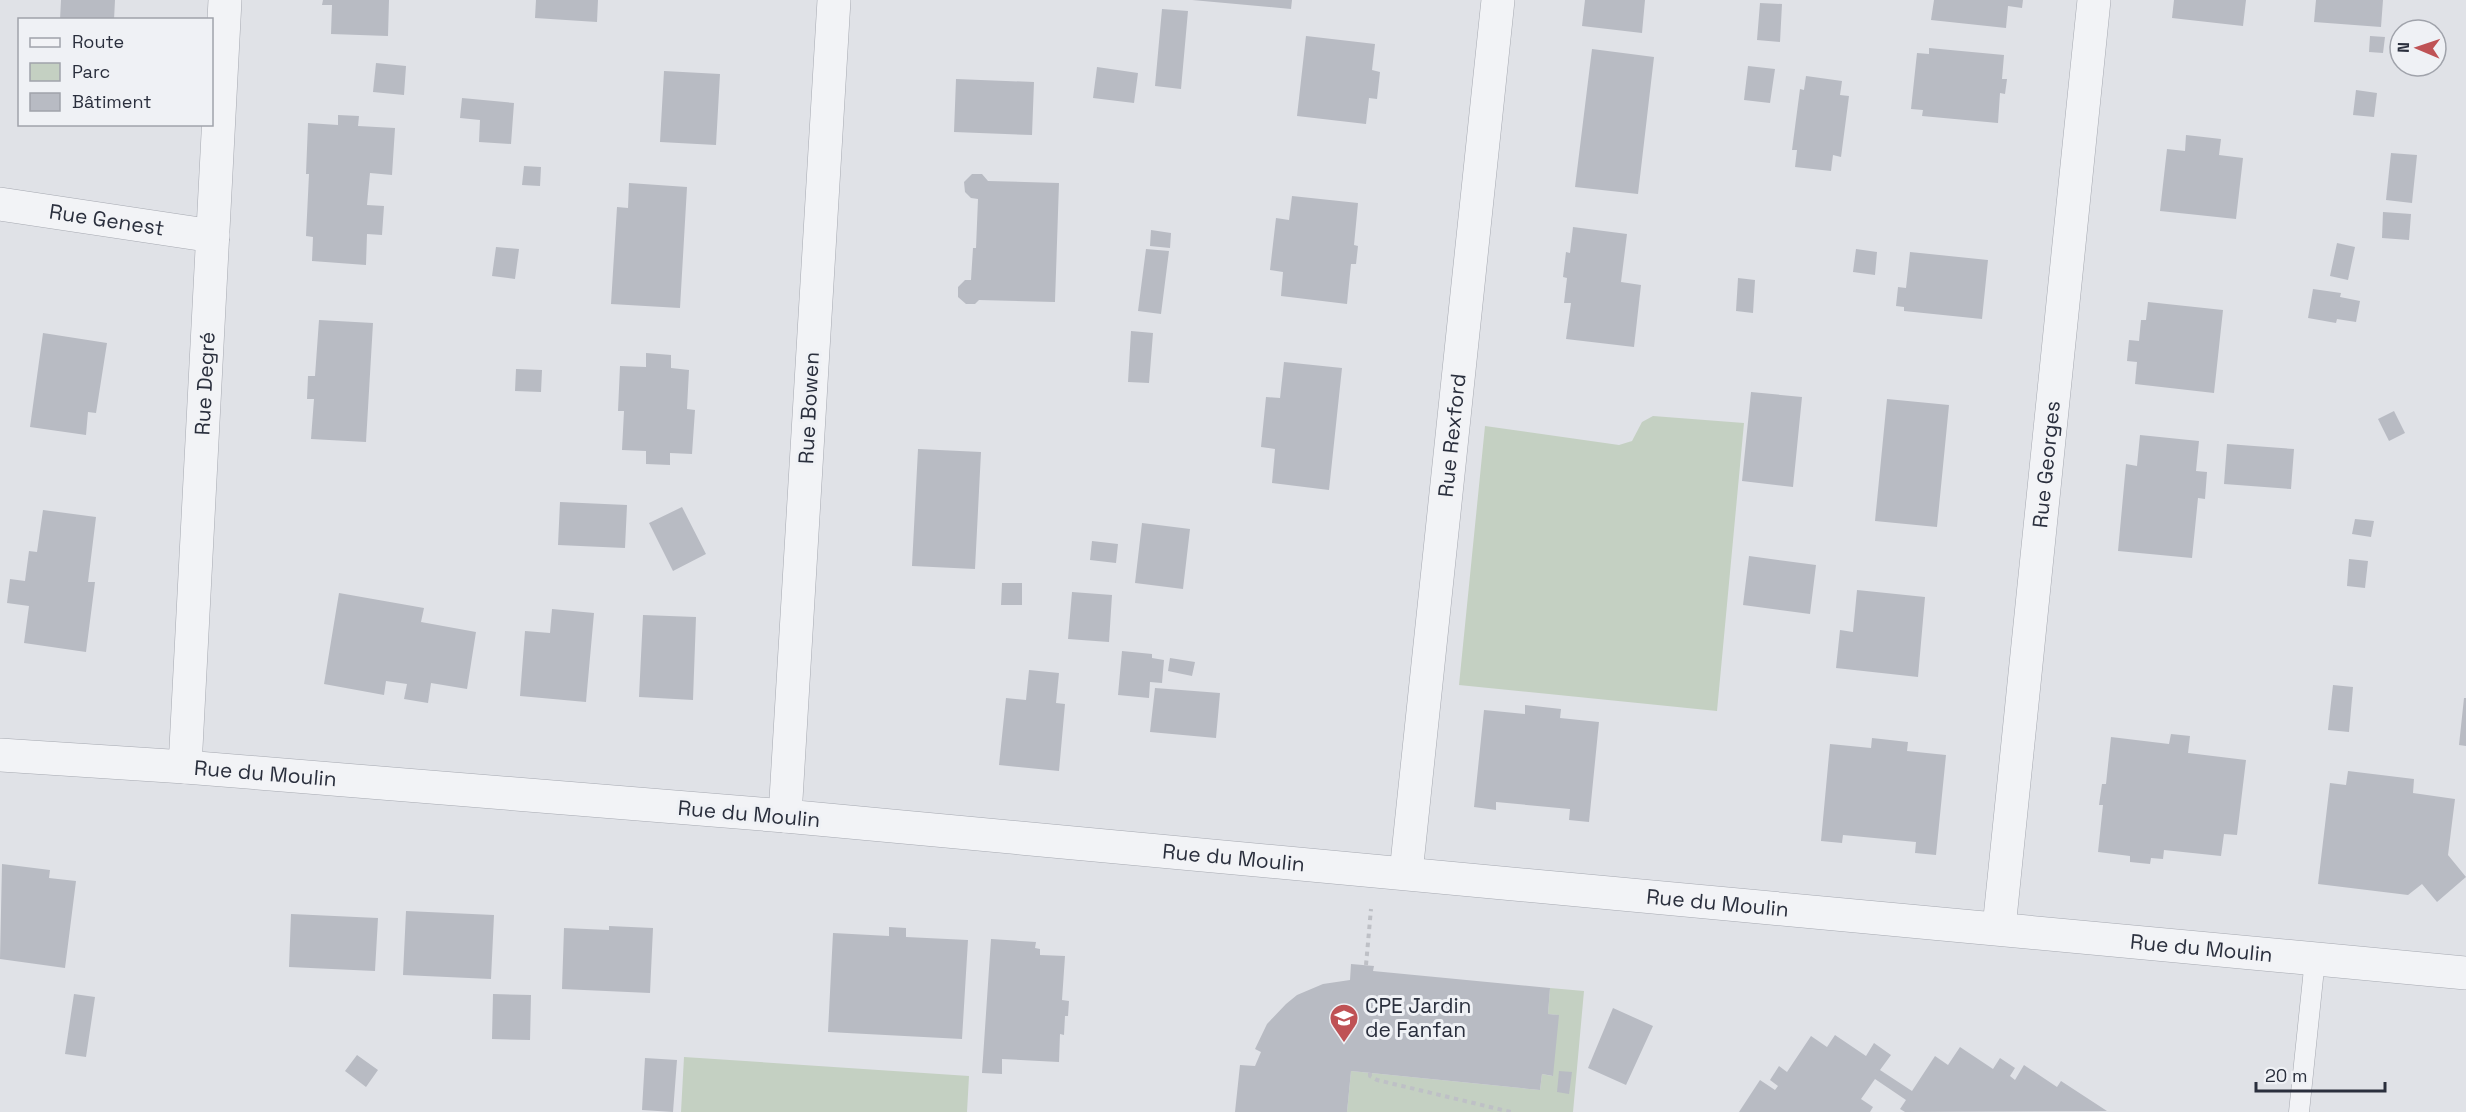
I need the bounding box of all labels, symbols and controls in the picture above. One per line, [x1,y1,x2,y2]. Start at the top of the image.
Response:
legend [18,18,213,126]
north arrow [2388,18,2448,78]
text: Route [72,30,124,53]
text: N [2393,42,2414,53]
text: Parc [72,60,110,83]
text: Bâtiment [72,90,152,113]
street label: Rue Genest [47,198,166,242]
street label: Rue Degré [188,331,221,436]
street label: Rue Bowen [792,351,825,465]
street label: Rue Rexford [1432,372,1472,499]
street label: Rue Georges [2026,399,2066,529]
street label: Rue du Moulin [193,754,338,792]
street label: Rue du Moulin [677,794,821,833]
street label: Rue du Moulin [1161,837,1306,877]
street label: Rue du Moulin [1645,883,1790,923]
street label: Rue du Moulin [2129,928,2274,968]
place label: CPE Jardin de Fanfan [1365,992,1471,1043]
school or university icon: CPE Jardin de Fanfan [1328,1002,1360,1044]
scale bar [2256,1055,2385,1093]
text: 20 m [2265,1064,2308,1087]

